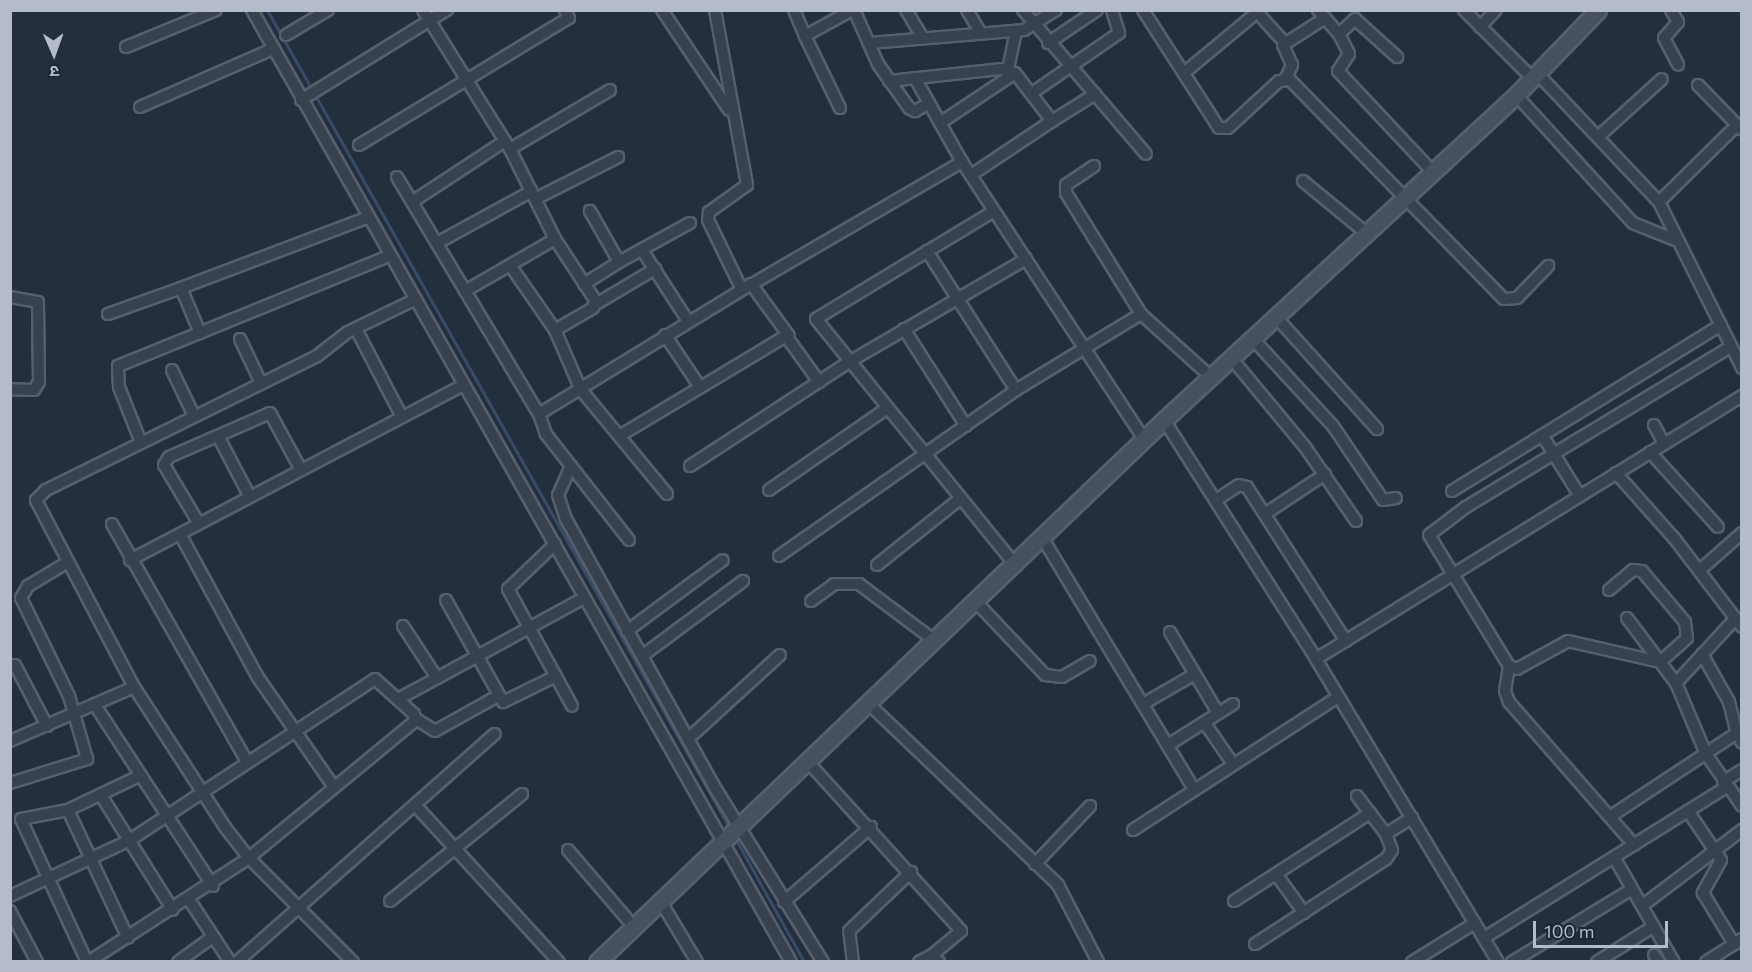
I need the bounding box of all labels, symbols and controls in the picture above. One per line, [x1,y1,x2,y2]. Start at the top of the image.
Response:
north arrow [24,24,84,84]
text: उ [50,63,60,82]
scale bar [1536,909,1671,947]
text: 100 m [1544,920,1594,942]

